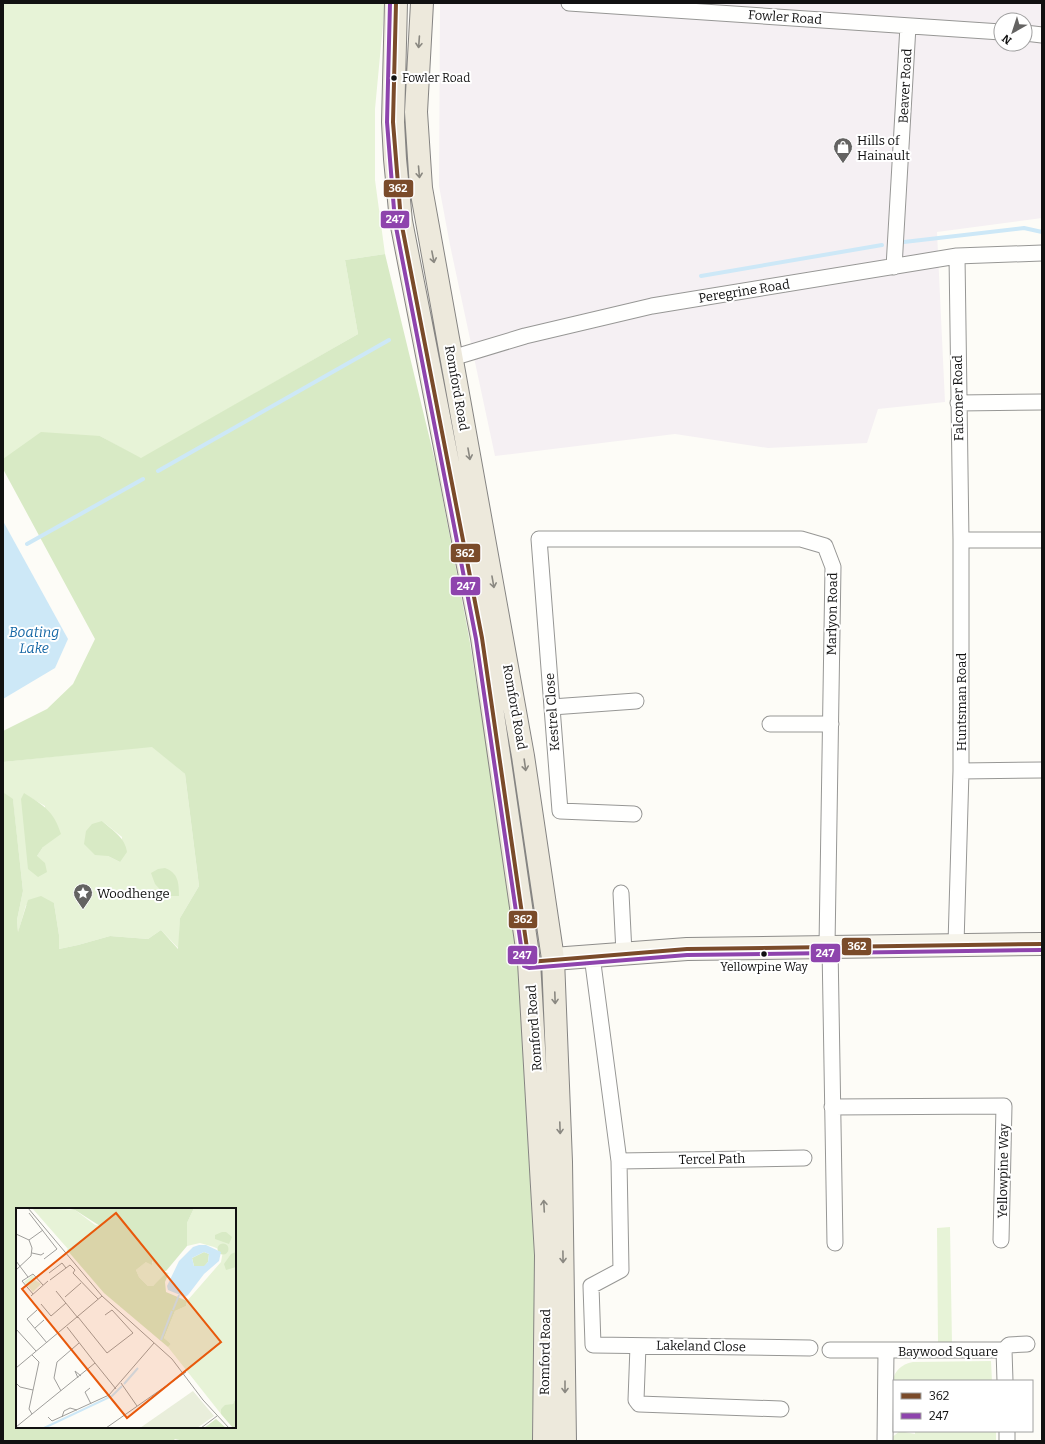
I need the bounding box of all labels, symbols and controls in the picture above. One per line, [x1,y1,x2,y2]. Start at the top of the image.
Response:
street label: Fowler Road [748,7,823,27]
north arrow [993,12,1033,52]
text: N [999,31,1014,47]
one-way arrow [416,35,423,48]
street label: Beaver Road [896,48,914,124]
place label: Fowler Road [402,71,470,85]
marker: Fowler Road [389,73,399,83]
place label: Hills of Hainault [857,133,910,163]
shop icon: Hills of Hainault [832,136,854,164]
one-way arrow [416,165,423,178]
line badge: 362 [383,179,414,198]
text: 362 [389,182,407,195]
line badge: 247 [380,210,410,229]
text: 247 [386,213,404,226]
one-way arrow [429,251,437,264]
street label: Peregrine Road [697,276,791,306]
street label: Romford Road [442,344,472,432]
street label: Falconer Road [950,355,966,441]
one-way arrow [466,447,474,460]
line badge: 362 [450,543,481,563]
text: 362 [456,547,474,560]
street label: Marlyon Road [824,572,840,656]
one-way arrow [489,575,497,588]
line badge: 247 [450,576,481,596]
text: 247 [457,580,475,593]
water label: Boating Lake [9,624,59,657]
street label: Huntsman Road [954,653,969,751]
street label: Romford Road [500,663,530,751]
street label: Kestrel Close [542,673,562,751]
one-way arrow [521,758,529,771]
place icon: Woodhenge [72,882,94,910]
place label: Woodhenge [97,886,170,901]
line badge: 362 [508,910,538,929]
text: 362 [514,913,532,926]
line badge: 362 [841,937,872,956]
text: 362 [848,940,866,953]
line badge: 247 [810,943,841,963]
line badge: 247 [507,945,538,965]
text: 247 [816,947,834,960]
text: 247 [513,949,531,962]
marker: Yellowpine Way [759,949,769,959]
place label: Yellowpine Way [720,960,808,974]
street label: Romford Road [523,984,544,1072]
one-way arrow [551,991,559,1004]
one-way arrow [556,1121,564,1134]
street label: Yellowpine Way [995,1123,1011,1219]
street label: Tercel Path [679,1151,745,1167]
one-way arrow [540,1200,547,1213]
inset map [16,1208,236,1428]
one-way arrow [559,1250,567,1263]
street label: Romford Road [537,1308,553,1395]
street label: Lakeland Close [656,1338,746,1354]
street label: Baywood Square [898,1344,998,1359]
one-way arrow [561,1380,569,1393]
legend [893,1380,1033,1432]
text: 362 [929,1389,949,1403]
text: 247 [929,1409,948,1423]

